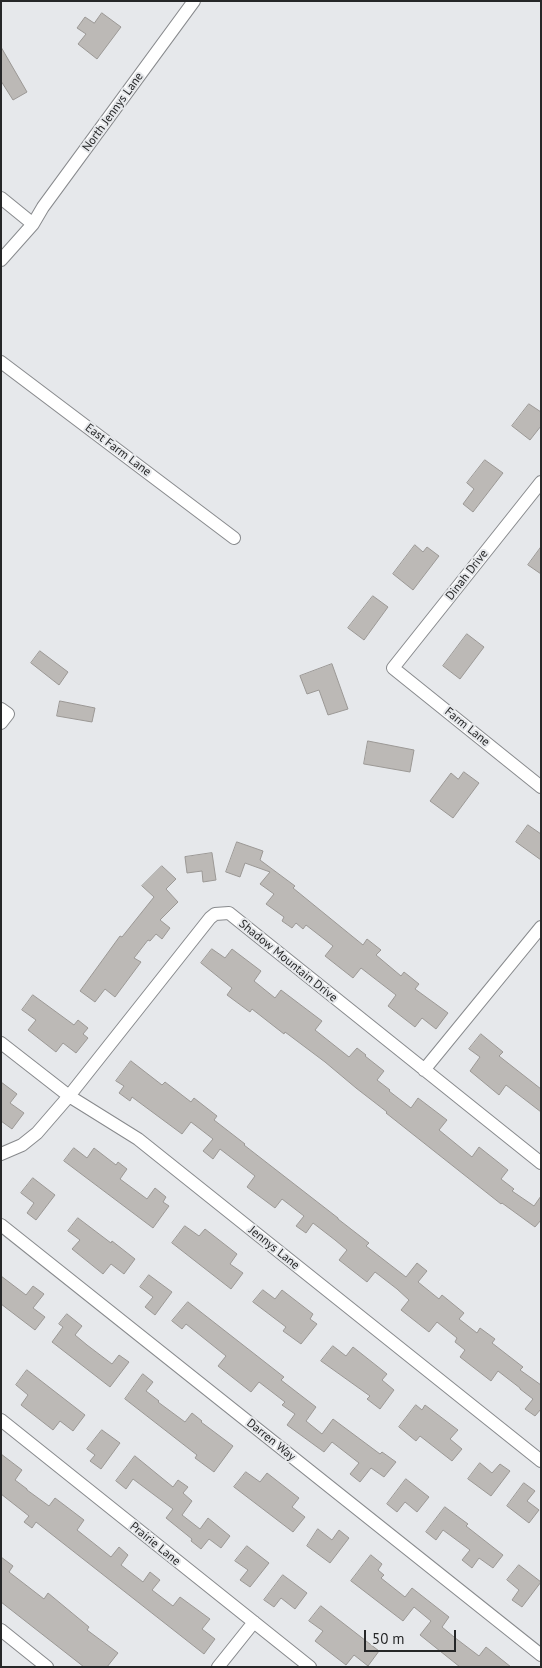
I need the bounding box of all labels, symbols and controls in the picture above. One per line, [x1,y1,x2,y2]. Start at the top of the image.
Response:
street label: North Jennys Lane [80,70,146,154]
street label: East Farm Lane [82,421,154,479]
street label: Dinah Drive [443,547,491,603]
street label: Farm Lane [442,704,492,750]
street label: Shadow Mountain Drive [236,917,340,1005]
street label: Jennys Lane [246,1223,302,1273]
street label: Darren Way [244,1416,298,1464]
street label: Prairie Lane [127,1519,183,1569]
scale bar [367,1620,460,1652]
text: 50 m [372,1629,405,1648]

